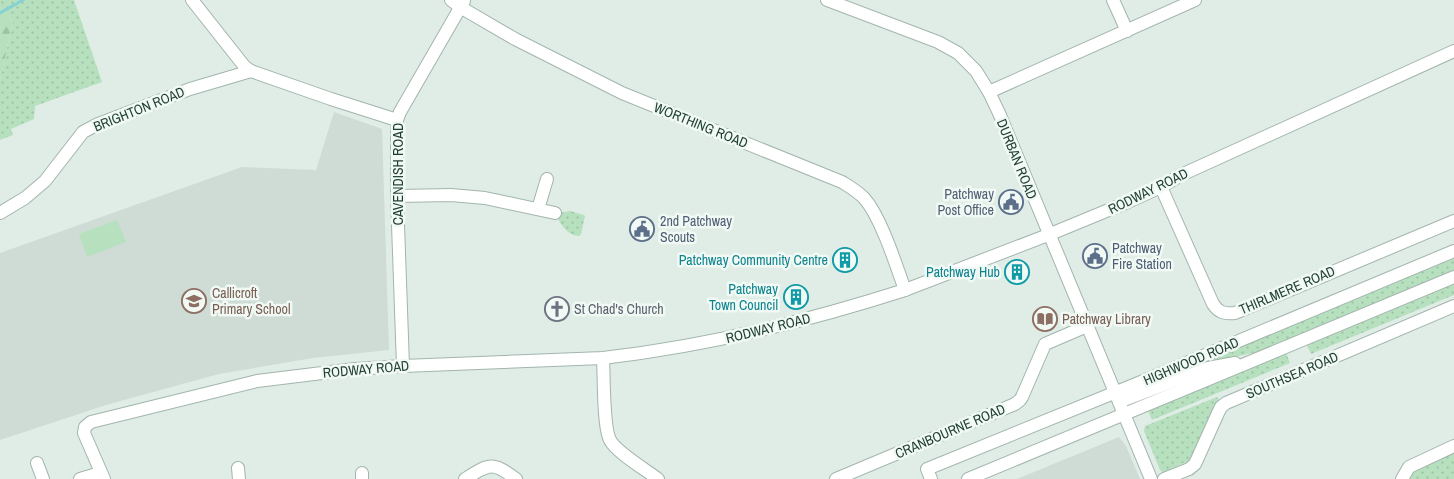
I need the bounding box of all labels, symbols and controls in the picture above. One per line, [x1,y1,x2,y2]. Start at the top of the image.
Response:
street label: BRIGHTON ROAD [91,83,187,135]
street label: WORTHING ROAD [651,98,751,152]
street label: DURBAN ROAD [993,116,1041,202]
street label: CAVENDISH ROAD [389,123,407,225]
street label: RODWAY ROAD [1105,164,1191,218]
place label: Patchway Post Office [937,185,994,219]
public building icon: Patchway Post Office [998,189,1024,215]
place label: 2nd Patchway Scouts [660,212,732,246]
public building icon: 2nd Patchway Scouts [629,216,655,242]
place label: Patchway Fire Station [1112,239,1172,273]
public building icon: Patchway Fire Station [1082,243,1108,269]
building icon: Patchway Community Centre [832,247,858,273]
place label: Patchway Community Centre [679,251,828,269]
building icon: Patchway Hub [1004,259,1030,285]
street label: THIRLMERE ROAD [1236,262,1338,318]
place label: Patchway Hub [926,263,1000,281]
place label: Patchway Town Council [709,280,778,314]
place label: Callicroft Primary School [212,284,290,318]
building icon: Patchway Town Council [783,284,809,310]
school or university icon: Callicroft Primary School [181,288,207,314]
church icon: St Chad's Church [544,296,570,322]
place label: St Chad's Church [574,300,664,318]
library icon: Patchway Library [1032,306,1058,332]
street label: RODWAY ROAD [724,309,812,347]
place label: Patchway Library [1062,310,1151,328]
street label: HIGHWOOD ROAD [1141,333,1241,389]
street label: SOUTHSEA ROAD [1243,347,1341,403]
street label: RODWAY ROAD [322,356,410,382]
street label: CRANBOURNE ROAD [892,400,1008,462]

